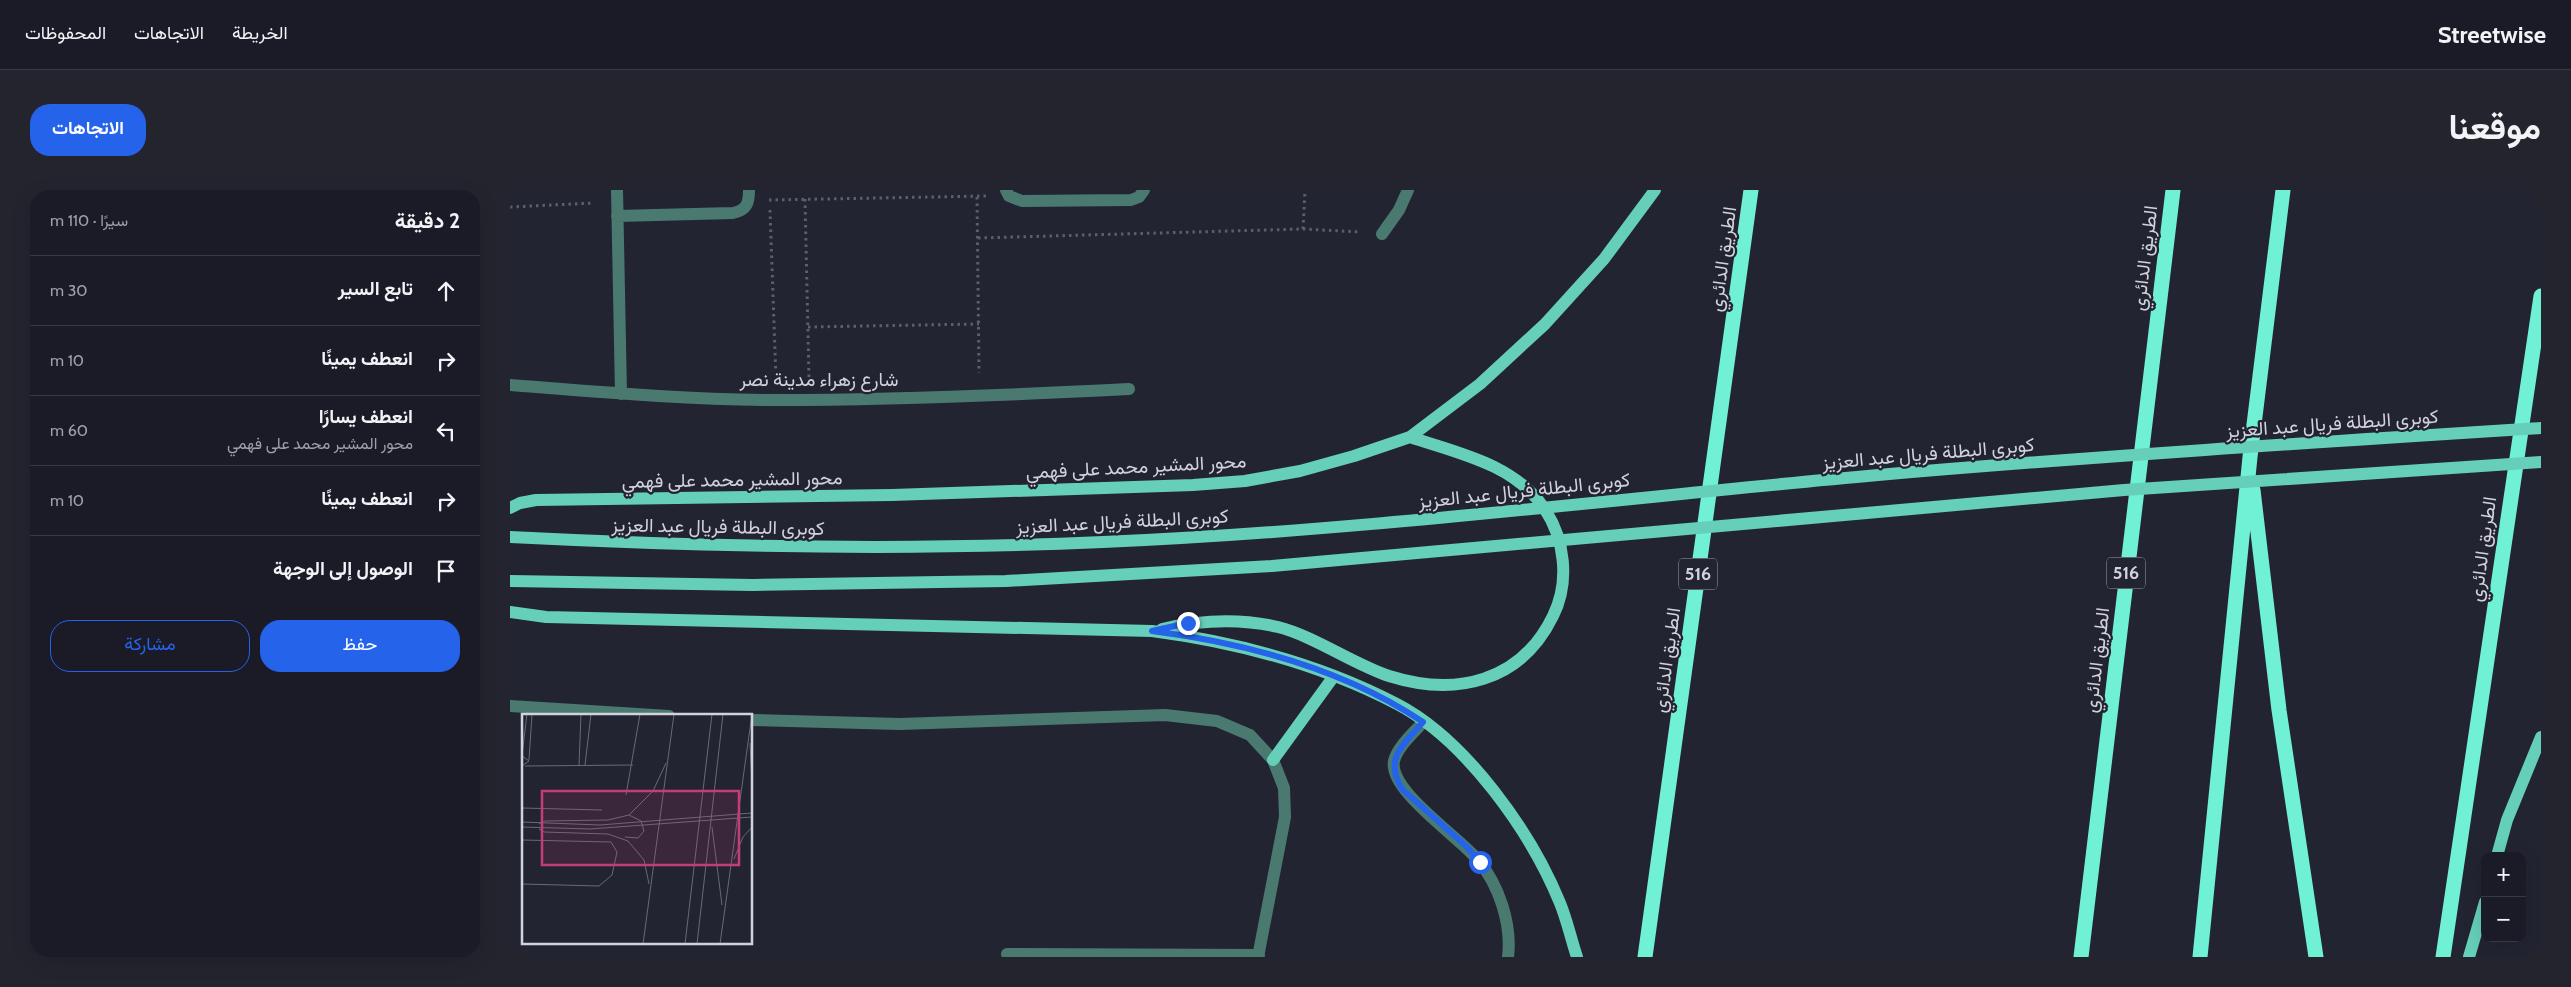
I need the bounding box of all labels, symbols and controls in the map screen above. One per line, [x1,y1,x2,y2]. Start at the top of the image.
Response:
text: Streetwise [2438,20,2546,49]
text: المحفوظات [25,22,106,44]
text: الاتجاهات [134,22,204,44]
text: الخريطة [232,22,288,44]
button: الاتجاهات [30,104,146,156]
text: موقعنا [2448,105,2541,148]
street label: الطريق الدائري [2127,204,2166,312]
street label: الطريق الدائري [1704,205,1745,314]
text: 2 دقيقة [395,208,460,233]
text: سيرًا · 110 m [50,211,128,230]
text: تابع السير [338,277,413,300]
icon: ahead [432,277,460,305]
text: 30 m [50,281,87,300]
text: انعطف يمينًا [321,347,413,370]
icon: right [432,347,460,375]
text: 10 m [50,351,84,370]
street label: شارع زهراء مدينة نصر [739,368,898,392]
text: انعطف يسارًا [319,405,413,428]
street label: كوبرى البطلة فريال عبد العزيز [2224,405,2439,442]
icon: left [432,417,460,445]
text: 60 m [50,421,88,440]
street label: كوبرى البطلة فريال عبد العزيز [1820,433,2035,474]
text: محور المشير محمد على فهمي [227,434,413,453]
street label: محور المشير محمد على فهمي [1025,449,1247,488]
street label: محور المشير محمد على فهمي [621,466,843,497]
street label: كوبرى البطلة فريال عبد العزيز [1416,468,1631,513]
text: انعطف يمينًا [321,487,413,510]
icon: right [432,487,460,515]
text: 10 m [50,491,84,510]
street label: الطريق الدائري [2464,495,2505,604]
street label: كوبرى البطلة فريال عبد العزيز [1014,504,1229,539]
street label: كوبرى البطلة فريال عبد العزيز [610,513,825,540]
text: الوصول إلى الوجهة [273,557,413,580]
icon: arrive [432,557,460,585]
road number: 516 [1679,558,1717,589]
road number: 516 [2107,558,2145,588]
street label: الطريق الدائري [1648,606,1689,715]
street label: الطريق الدائري [2079,606,2118,714]
route end [1177,612,1200,635]
button: مشاركة [50,620,250,672]
button: حفظ [260,620,460,672]
inset map [522,714,752,944]
route start [1469,851,1492,874]
map controls [2481,852,2526,942]
button: + [2481,852,2526,897]
button: − [2481,897,2526,942]

